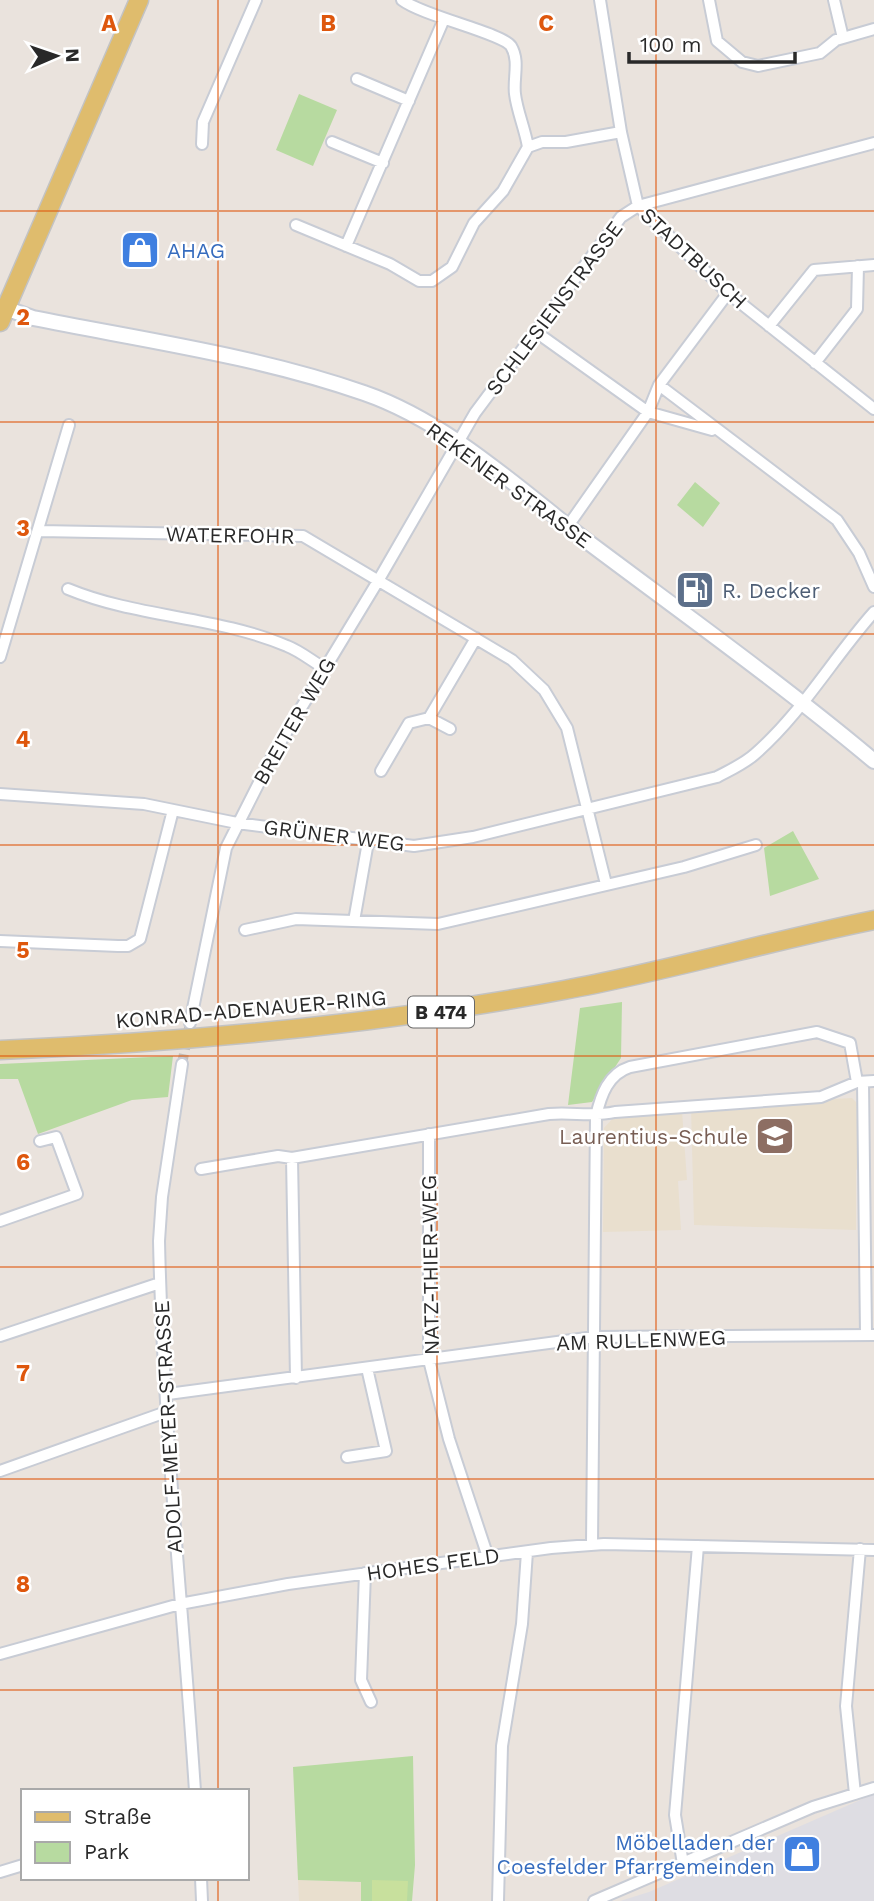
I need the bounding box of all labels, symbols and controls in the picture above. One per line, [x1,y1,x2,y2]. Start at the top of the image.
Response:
text: A [101,10,117,37]
text: B [320,10,336,37]
text: C [538,10,554,37]
north arrow [21,21,91,91]
scale bar [629,21,795,65]
text: 100 m [640,32,702,57]
text: N [61,48,84,63]
street label: STADTBUSCH [635,202,753,314]
street label: SCHLESIENSTRASSE [480,216,628,400]
shop icon: AHAG [119,229,161,271]
place label: AHAG [167,238,225,263]
text: 2 [16,304,30,331]
street label: REKENER STRASSE [422,417,596,553]
text: 3 [16,515,30,542]
street label: WATERFOHR [165,521,295,549]
fuel station icon: R. Decker [674,569,716,611]
place label: R. Decker [722,578,820,603]
street label: BREITER WEG [248,653,340,789]
text: 4 [16,726,31,753]
street label: GRÜNER WEG [262,814,406,856]
text: 5 [16,937,30,964]
street label: KONRAD-ADENAUER-RING [115,985,387,1033]
road number: B 474 [408,996,474,1028]
school or university icon: Laurentius-Schule [754,1115,796,1157]
place label: Laurentius-Schule [559,1124,748,1149]
text: 6 [16,1149,30,1176]
street label: NATZ-THIER-WEG [416,1175,444,1355]
street label: ADOLF-MEYER-STRASSE [149,1300,187,1554]
street label: AM RULLENWEG [556,1325,726,1355]
text: 7 [16,1360,30,1387]
street label: HOHES FELD [365,1542,501,1586]
text: 8 [16,1571,30,1598]
legend [21,1789,248,1880]
text: Straße [84,1804,152,1829]
place label: Möbelladen der Coesfelder Pfarrgemeinden [497,1830,775,1879]
shop icon: Möbelladen der Coesfelder Pfarrgemeinden [781,1833,823,1875]
text: Park [84,1839,129,1864]

